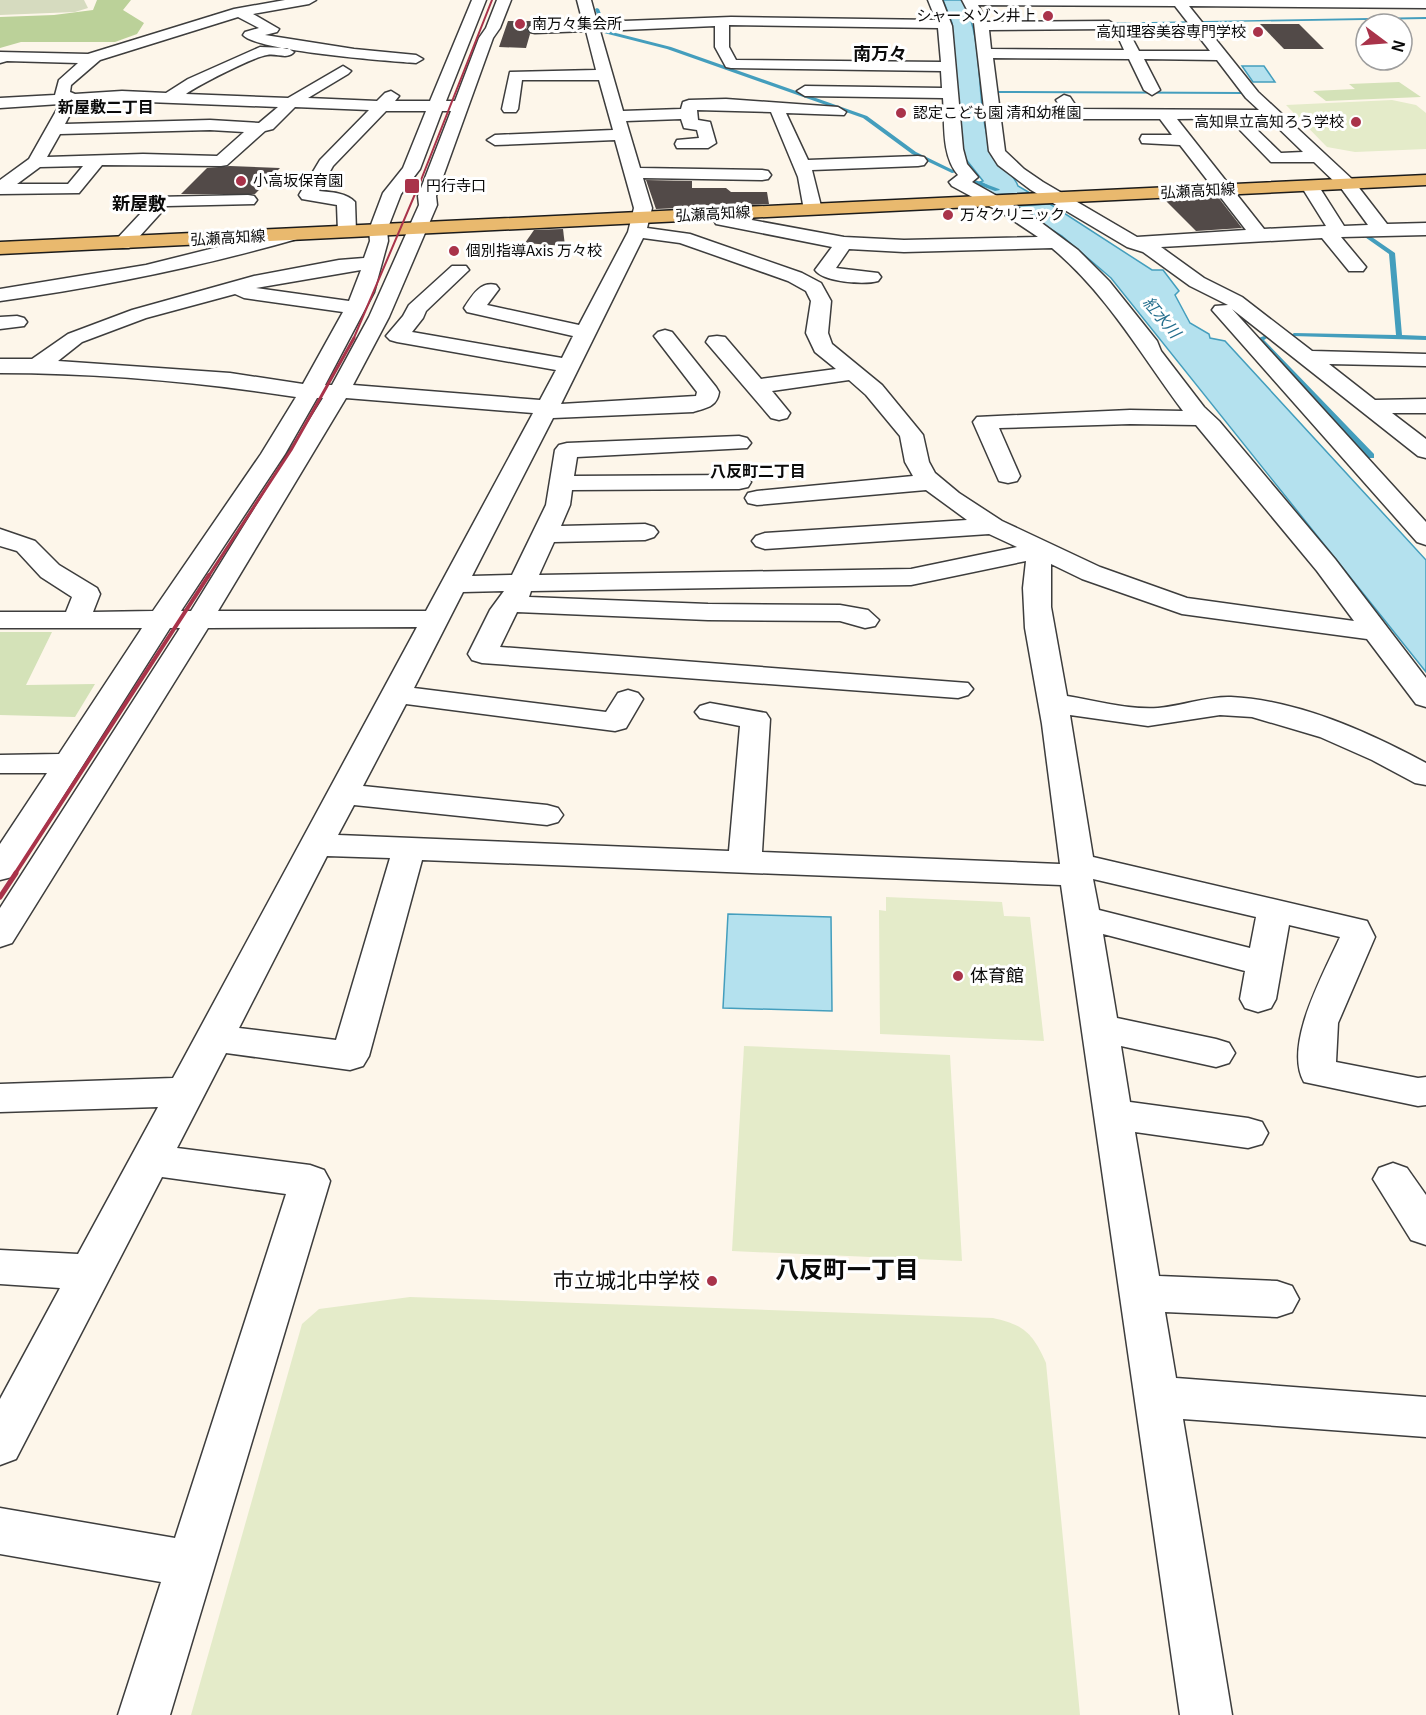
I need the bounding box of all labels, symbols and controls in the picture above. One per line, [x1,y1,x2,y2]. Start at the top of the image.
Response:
place label: シャーメゾン井上 [917,4,1036,25]
marker: シャーメゾン井上 [1041,9,1055,23]
place label: 南万々集会所 [532,12,622,33]
north arrow [1354,12,1414,72]
marker: 南万々集会所 [513,17,527,31]
place label: 高知理容美容専門学校 [1096,20,1246,41]
marker: 高知理容美容専門学校 [1251,25,1265,39]
text: N [1386,37,1413,55]
district label: 南万々 [853,39,907,65]
district label: 新屋敷二丁目 [58,94,154,118]
place label: 認定こども園 清和幼稚園 [913,101,1081,122]
marker: 認定こども園 清和幼稚園 [894,106,908,120]
place label: 高知県立高知ろう学校 [1194,110,1344,131]
marker: 高知県立高知ろう学校 [1349,115,1363,129]
place label: 小高坂保育園 [253,169,343,190]
marker: 小高坂保育園 [234,174,248,188]
place label: 円行寺口 [426,174,486,195]
marker: 円行寺口 [403,177,421,195]
street label: 弘瀬高知線 [1160,177,1236,202]
district label: 新屋敷 [112,189,166,215]
street label: 弘瀬高知線 [675,200,751,225]
place label: 万々クリニック [960,203,1065,224]
marker: 万々クリニック [941,208,955,222]
street label: 弘瀬高知線 [190,224,266,249]
place label: 個別指導Axis 万々校 [466,239,602,260]
marker: 個別指導Axis 万々校 [447,244,461,258]
water label: 紅水川 [1138,290,1189,344]
district label: 八反町二丁目 [710,458,806,482]
place label: 体育館 [970,961,1024,987]
marker: 体育館 [951,969,965,983]
district label: 八反町一丁目 [775,1250,919,1285]
place label: 市立城北中学校 [553,1264,700,1294]
marker: 市立城北中学校 [705,1274,719,1288]

